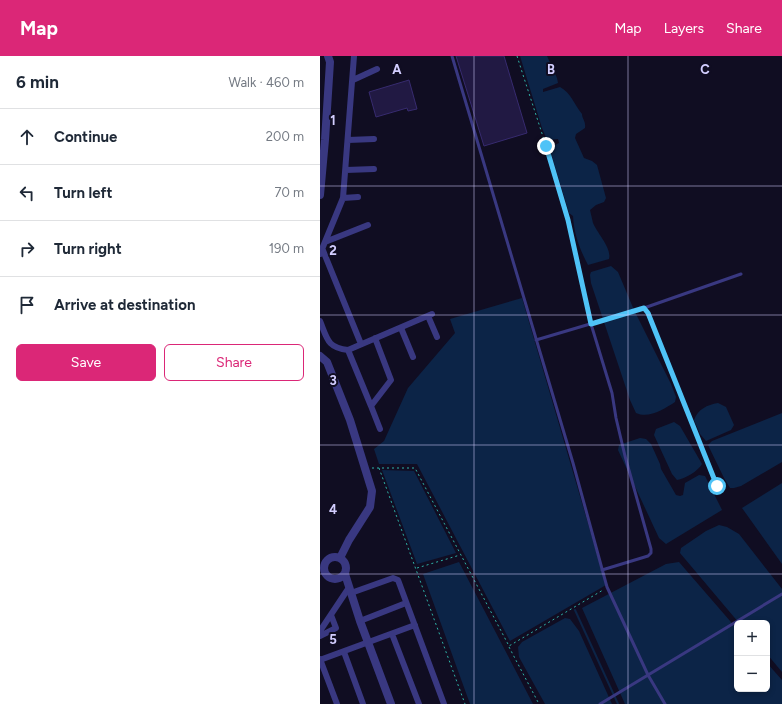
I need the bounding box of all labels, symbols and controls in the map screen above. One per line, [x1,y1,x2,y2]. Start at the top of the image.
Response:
text: Map [20,17,58,40]
text: Map [614,20,642,37]
text: Layers [664,20,704,37]
text: Share [726,20,762,37]
text: A [392,62,402,77]
text: B [547,62,555,77]
text: C [700,62,710,77]
text: 6 min [16,72,59,92]
text: Walk · 460 m [228,75,304,90]
text: 1 [330,113,336,128]
icon: ahead [16,126,38,148]
text: Continue [54,128,117,146]
text: 200 m [266,129,304,144]
route end [537,137,555,155]
icon: left [16,182,38,204]
text: Turn left [54,184,112,202]
text: 70 m [274,185,304,200]
icon: right [16,238,38,260]
text: Turn right [54,240,122,258]
text: 190 m [269,241,304,256]
text: 2 [329,243,337,258]
icon: arrive [16,294,38,316]
text: Arrive at destination [54,296,195,314]
button: Save [16,344,156,381]
button: Share [164,344,304,381]
text: 3 [329,373,337,388]
route start [708,477,726,495]
text: 4 [329,502,337,517]
map controls [734,620,770,692]
button: + [734,620,770,656]
text: 5 [329,632,337,647]
button: − [734,656,770,692]

